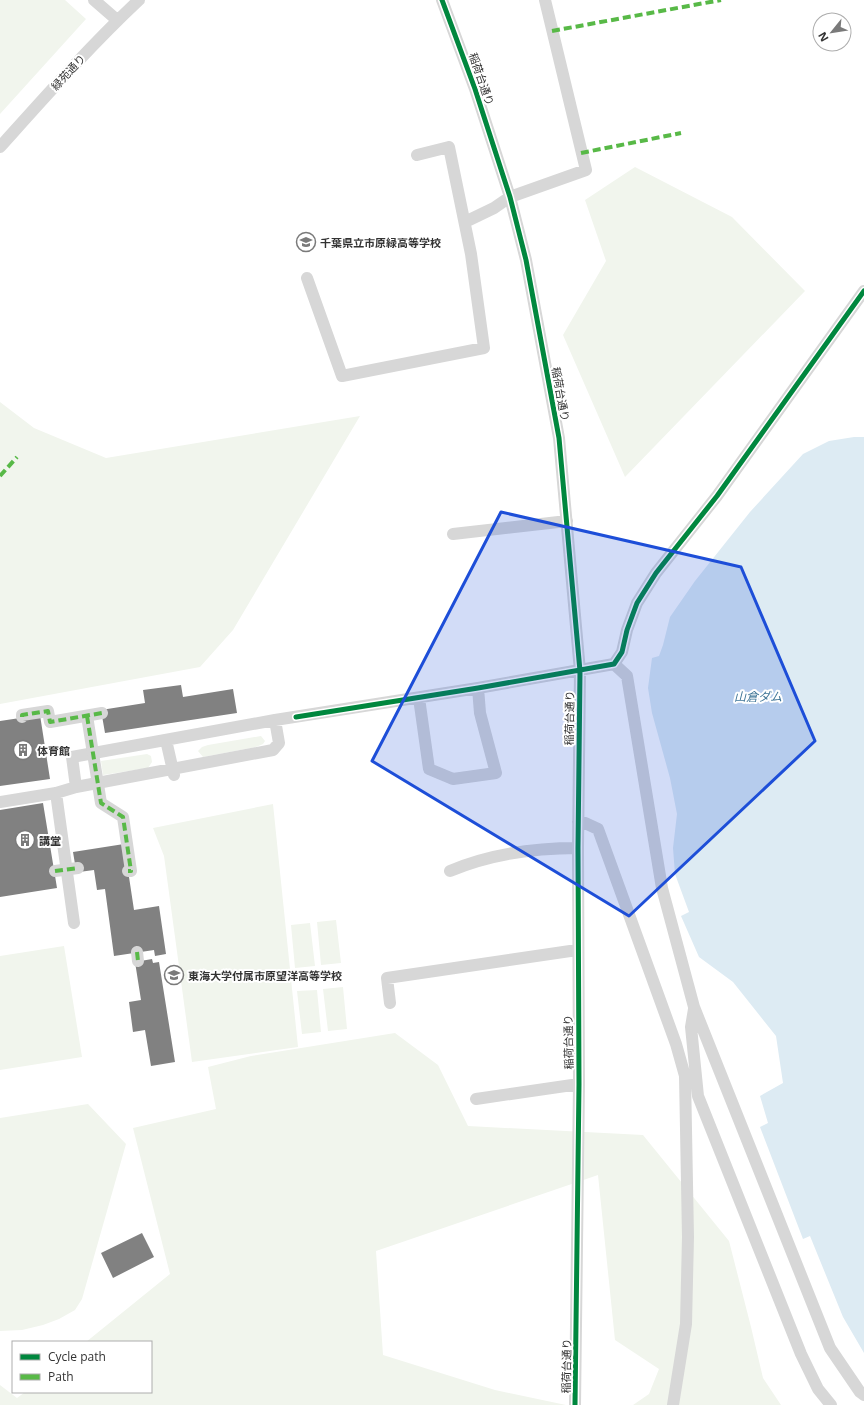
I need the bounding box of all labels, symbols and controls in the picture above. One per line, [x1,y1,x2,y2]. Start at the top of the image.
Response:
north arrow [812,12,852,52]
text: N [814,30,832,45]
street label: 緑苑通り [48,51,88,93]
street label: 稲荷台通り [466,51,498,107]
school or university icon: 千葉県立市原緑高等学校 [295,231,317,253]
place label: 千葉県立市原緑高等学校 [320,235,441,250]
street label: 稲荷台通り [549,366,573,422]
water label: 山倉ダム [734,688,782,705]
street label: 稲荷台通り [561,690,577,746]
building icon: 体育館 [12,739,34,761]
place label: 体育館 [37,743,70,758]
building icon: 講堂 [14,829,36,851]
place label: 講堂 [39,833,61,848]
school or university icon: 東海大学付属市原望洋高等学校 [163,964,185,986]
place label: 東海大学付属市原望洋高等学校 [188,968,342,983]
street label: 稲荷台通り [560,1014,576,1070]
street label: 稲荷台通り [558,1338,574,1394]
legend [12,1341,152,1393]
text: Cycle path [48,1348,106,1365]
text: Path [48,1368,74,1385]

